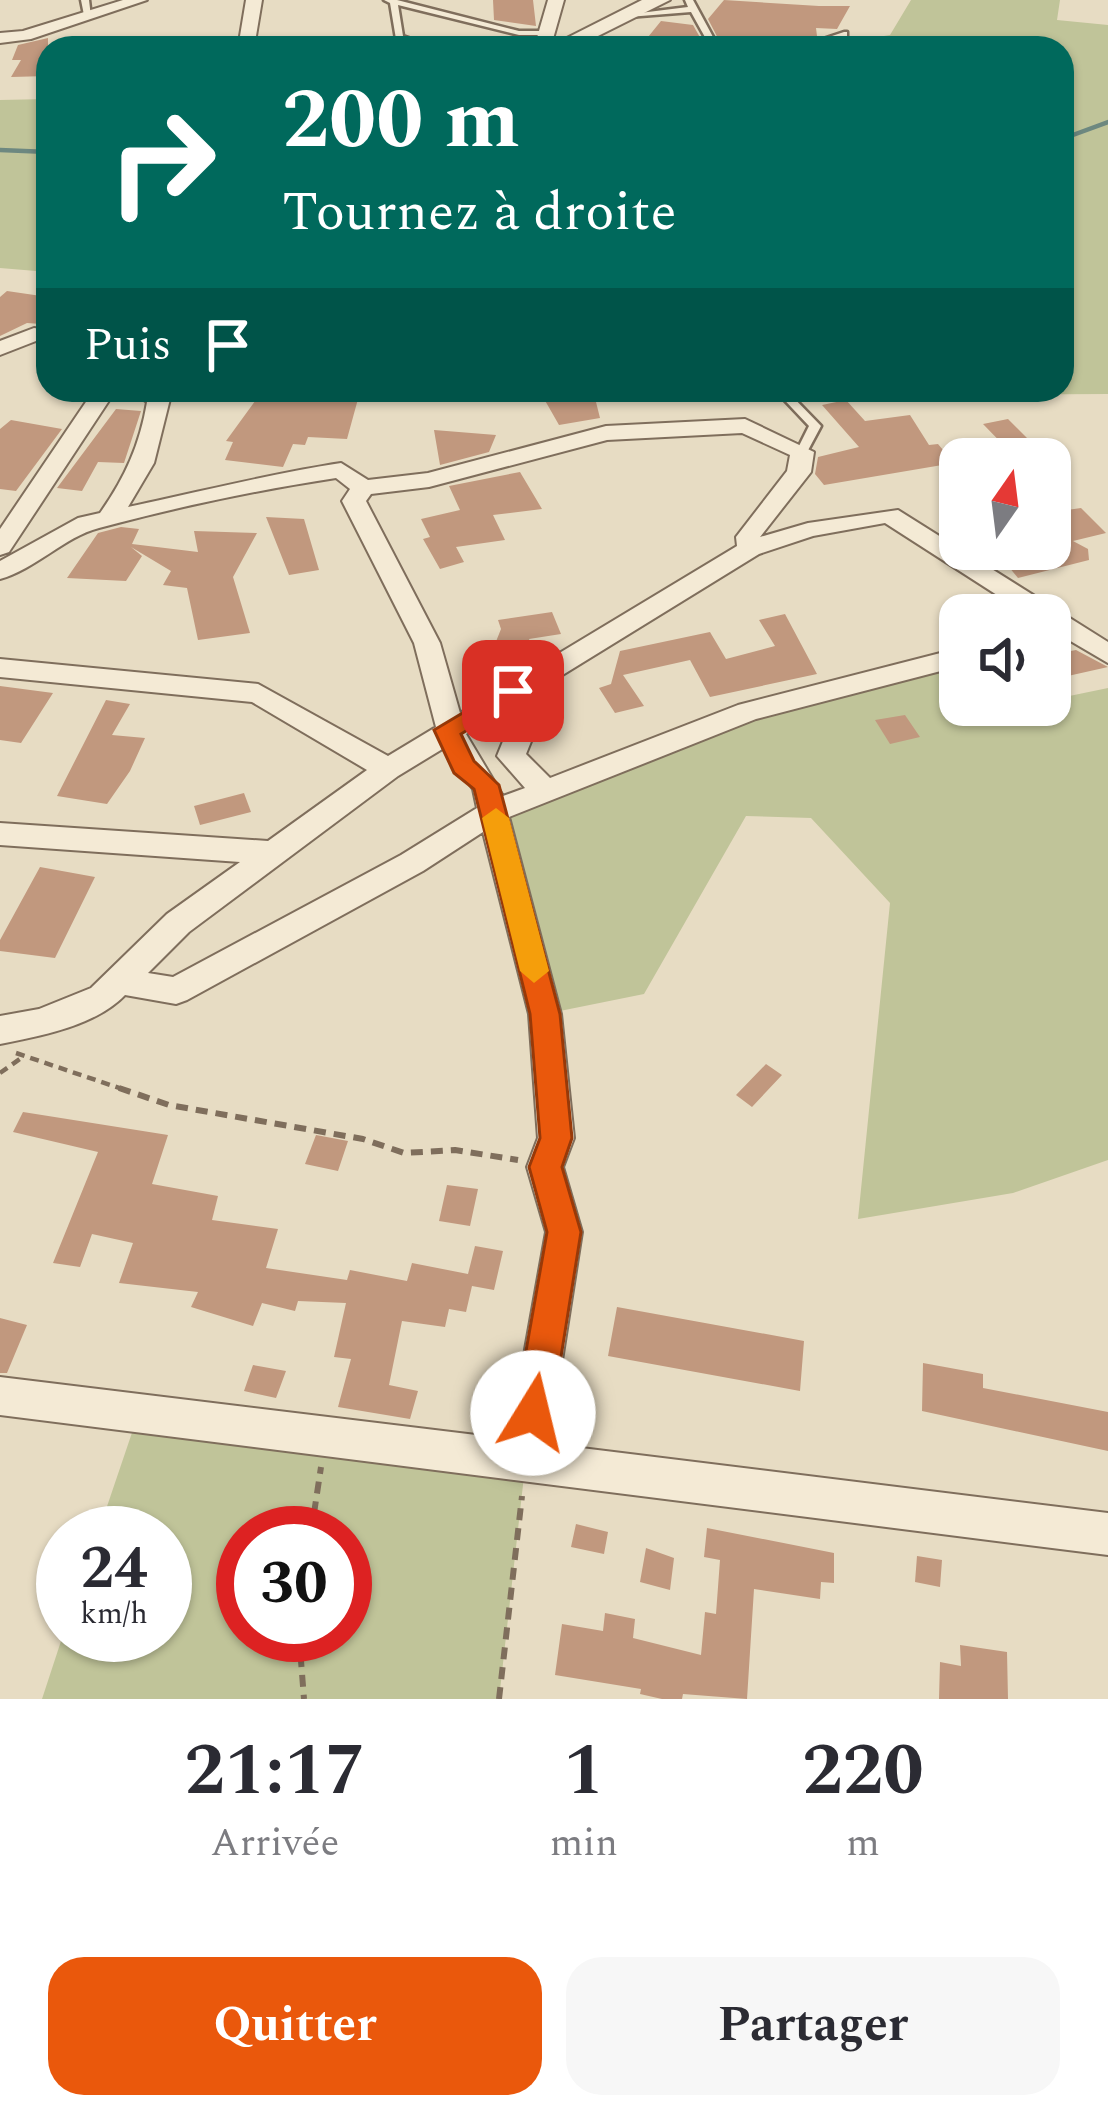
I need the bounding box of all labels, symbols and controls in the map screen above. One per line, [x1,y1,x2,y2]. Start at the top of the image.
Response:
text: 200 m [282,57,520,185]
icon: right [84,84,240,240]
text: Tournez à droite [282,172,677,254]
text: Puis [84,311,171,380]
icon: arrive [195,312,261,378]
north arrow [939,438,1071,570]
map controls [939,438,1071,726]
button: sound [939,594,1071,726]
pin [462,640,564,742]
icon: arrive [480,658,546,724]
position arrow [470,1350,596,1476]
speed limit sign: 30 [216,1506,372,1662]
text: 24 [80,1523,148,1615]
text: km/h [80,1591,148,1637]
text: 21:17 [184,1717,365,1826]
text: 1 [564,1717,604,1826]
text: 220 [802,1717,924,1826]
text: Arrivée [210,1814,339,1873]
text: min [550,1814,618,1873]
text: m [846,1814,880,1873]
button: Quitter [48,1957,542,2095]
button: Partager [566,1957,1060,2095]

